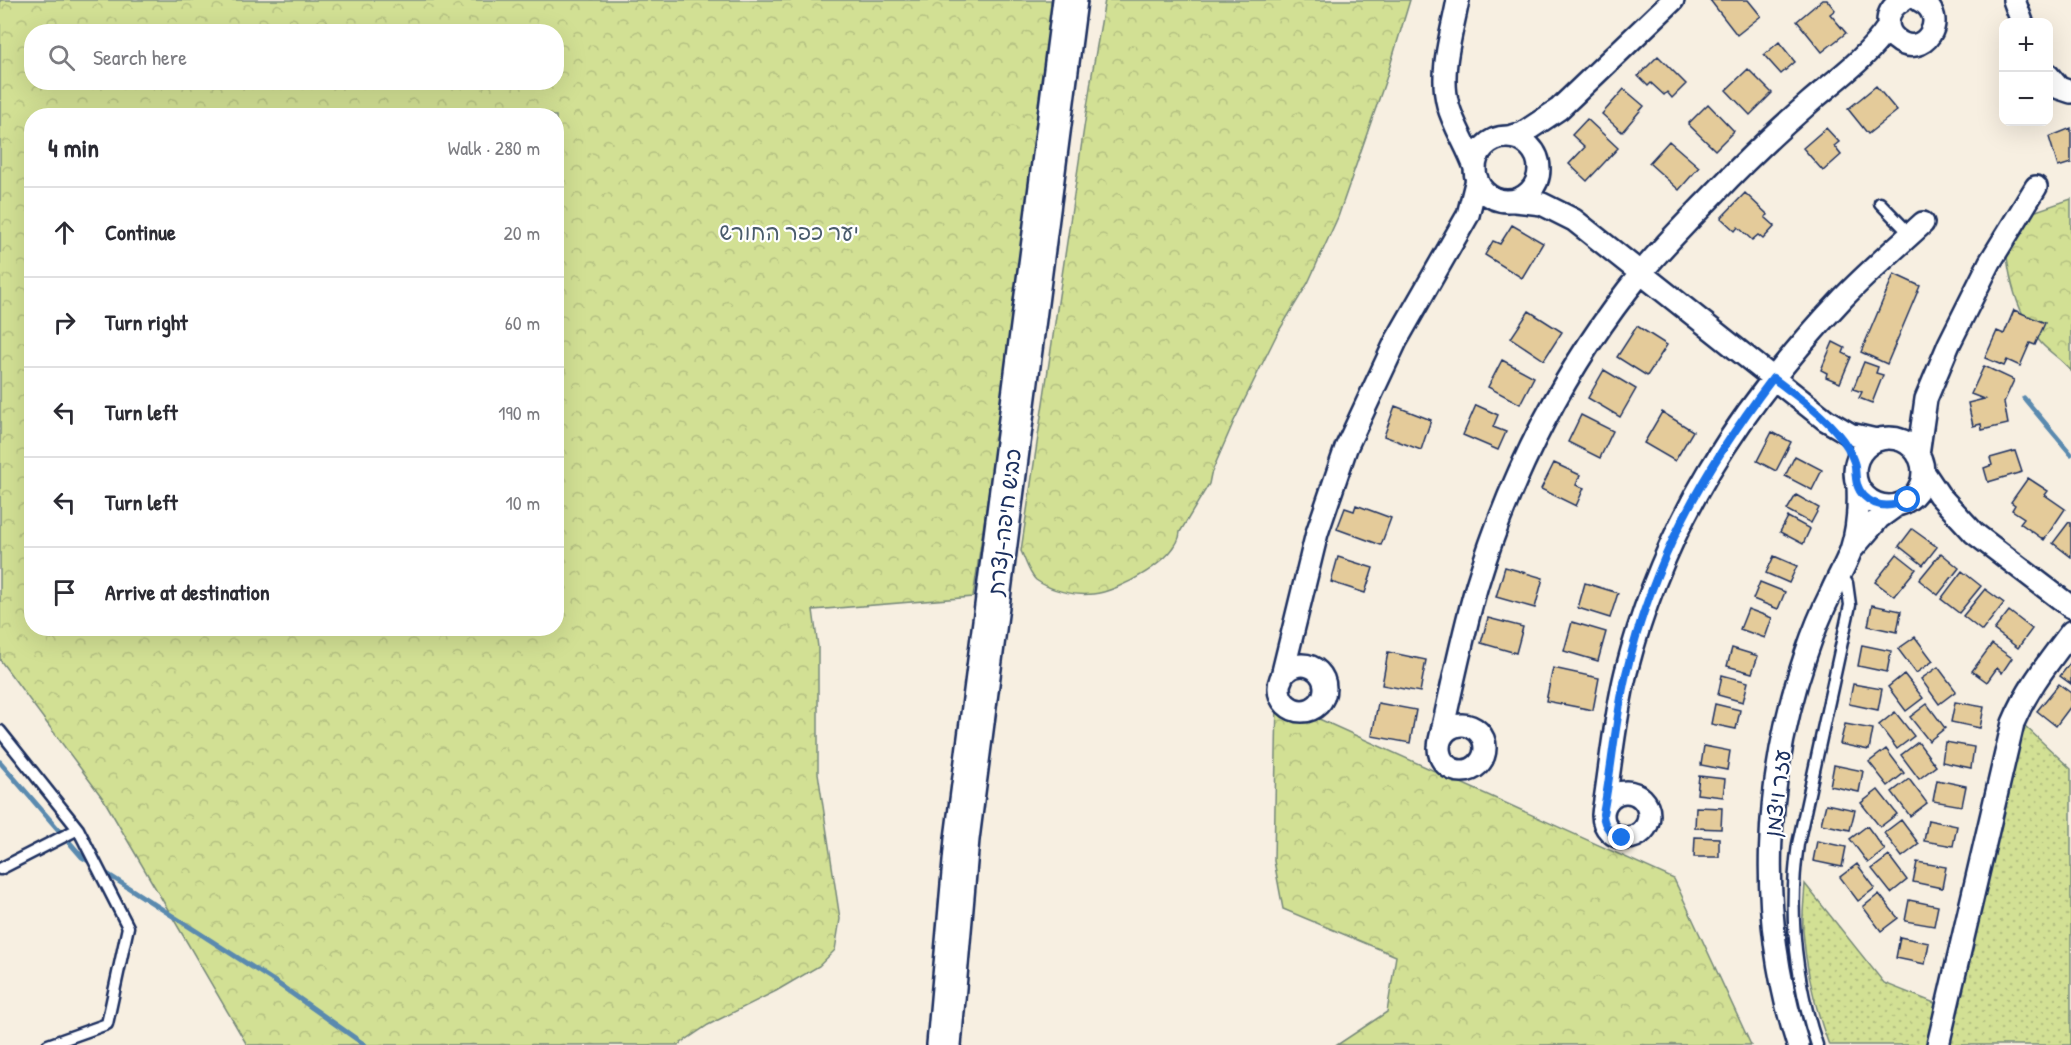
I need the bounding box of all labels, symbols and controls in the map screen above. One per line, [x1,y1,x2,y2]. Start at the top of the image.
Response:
map controls [1999,18,2053,126]
button: + [1999,18,2053,72]
search box [24,24,564,90]
icon: search [45,41,78,74]
text: Search here [93,42,187,72]
button: − [1999,72,2053,126]
text: 4 min [48,130,99,165]
text: Walk · 280 m [448,134,540,161]
icon: ahead [48,216,81,249]
text: Continue [105,217,176,247]
park label: יער כפר החורש [719,217,859,247]
text: 20 m [503,219,540,246]
icon: right [48,306,81,339]
text: Turn right [105,307,188,337]
text: 60 m [505,309,540,336]
icon: left [48,396,81,429]
text: Turn left [105,397,178,427]
text: 190 m [498,399,540,426]
street label: כביש חיפה-נצרת [980,447,1028,598]
icon: left [48,486,81,519]
route start [1894,486,1920,512]
text: Turn left [105,487,178,517]
text: 10 m [506,489,540,516]
icon: arrive [48,576,81,609]
text: Arrive at destination [105,577,270,607]
street label: עזר ויצמן [1757,748,1797,838]
route end [1608,824,1634,850]

